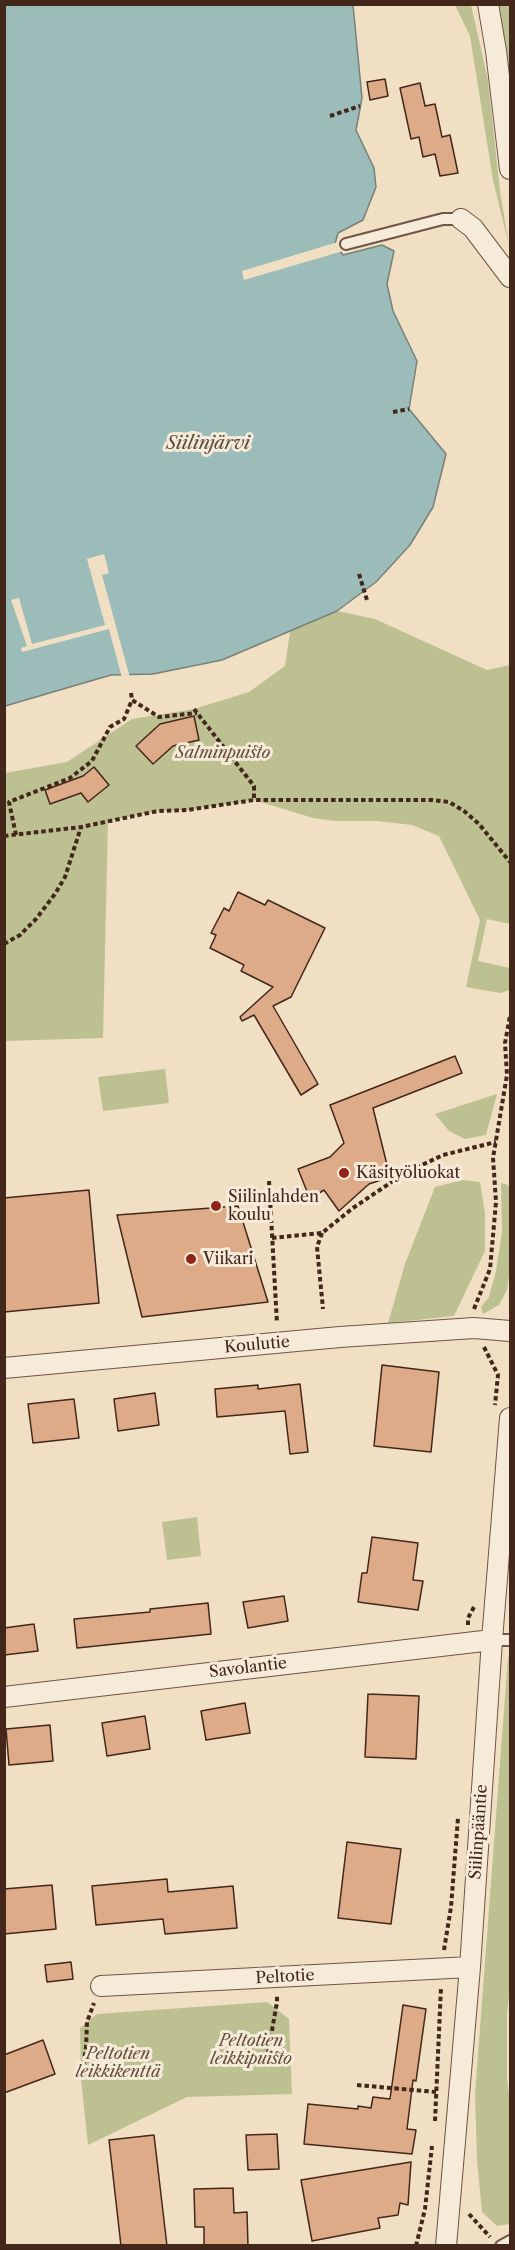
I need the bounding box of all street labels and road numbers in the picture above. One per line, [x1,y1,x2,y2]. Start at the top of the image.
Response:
street label: Koulutie [223,1333,291,1357]
street label: Savolantie [208,1654,288,1682]
street label: Siilinpääntie [466,1784,492,1880]
street label: Peltotie [255,1966,315,1988]

